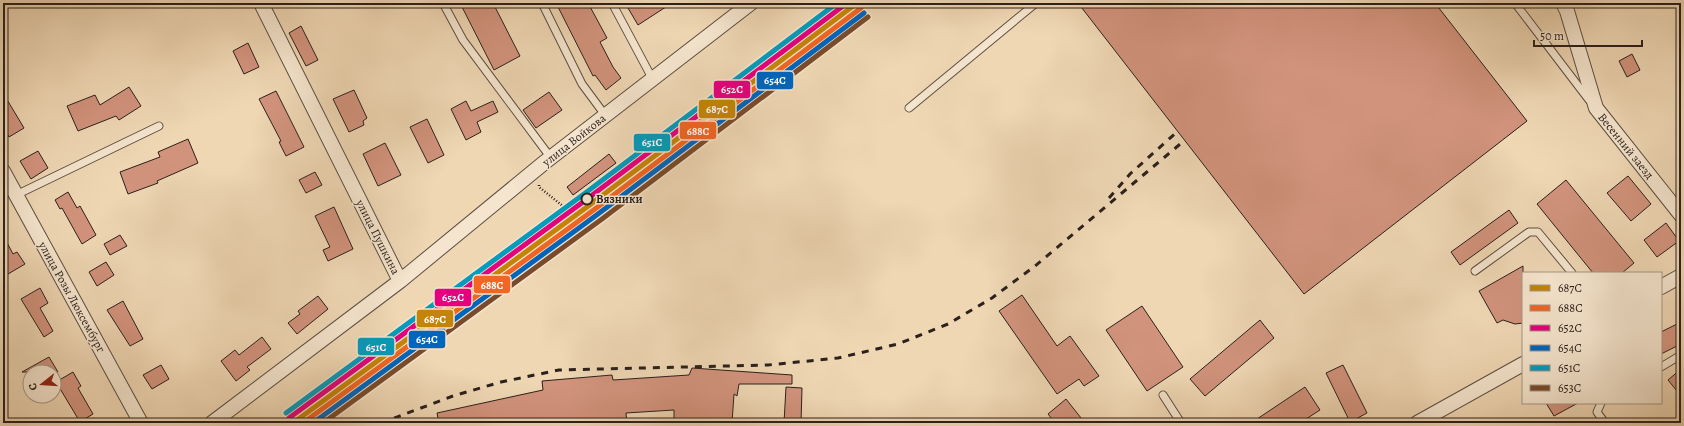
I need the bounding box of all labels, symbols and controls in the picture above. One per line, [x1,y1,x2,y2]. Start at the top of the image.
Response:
scale bar [1534,22,1642,48]
text: 50 m [1540,28,1564,44]
line badge: 654С [756,71,794,90]
text: 654С [764,73,786,88]
line badge: 652С [713,80,751,99]
text: 652С [721,82,743,97]
line badge: 687С [698,99,736,119]
text: 687С [706,102,728,117]
street label: улица Войкова [538,110,609,170]
street label: Весенний заезд [1594,110,1658,182]
line badge: 688С [679,121,717,140]
text: 688С [687,124,709,139]
line badge: 651С [633,133,671,152]
text: 651С [642,135,662,150]
place label: Вязники [596,191,643,207]
marker: Вязники [580,192,594,206]
street label: улица Пушкина [352,196,404,278]
street label: улица Розы Люксембург [34,238,109,355]
legend [1522,272,1662,404]
line badge: 688С [473,275,511,294]
text: 688С [481,278,503,293]
text: 687С [1558,280,1582,296]
line badge: 652С [434,288,472,307]
text: 652С [442,290,464,305]
text: 688С [1558,300,1583,316]
line badge: 687С [416,309,454,328]
text: 687С [424,312,446,327]
text: 652С [1558,320,1582,336]
line badge: 654С [408,330,446,349]
text: 654С [416,332,438,347]
line badge: 651С [357,337,395,356]
text: 651С [366,340,386,355]
text: 654С [1558,340,1582,356]
text: 651С [1558,360,1580,376]
north arrow [22,364,62,404]
text: 653С [1558,380,1581,396]
text: С [25,381,41,392]

